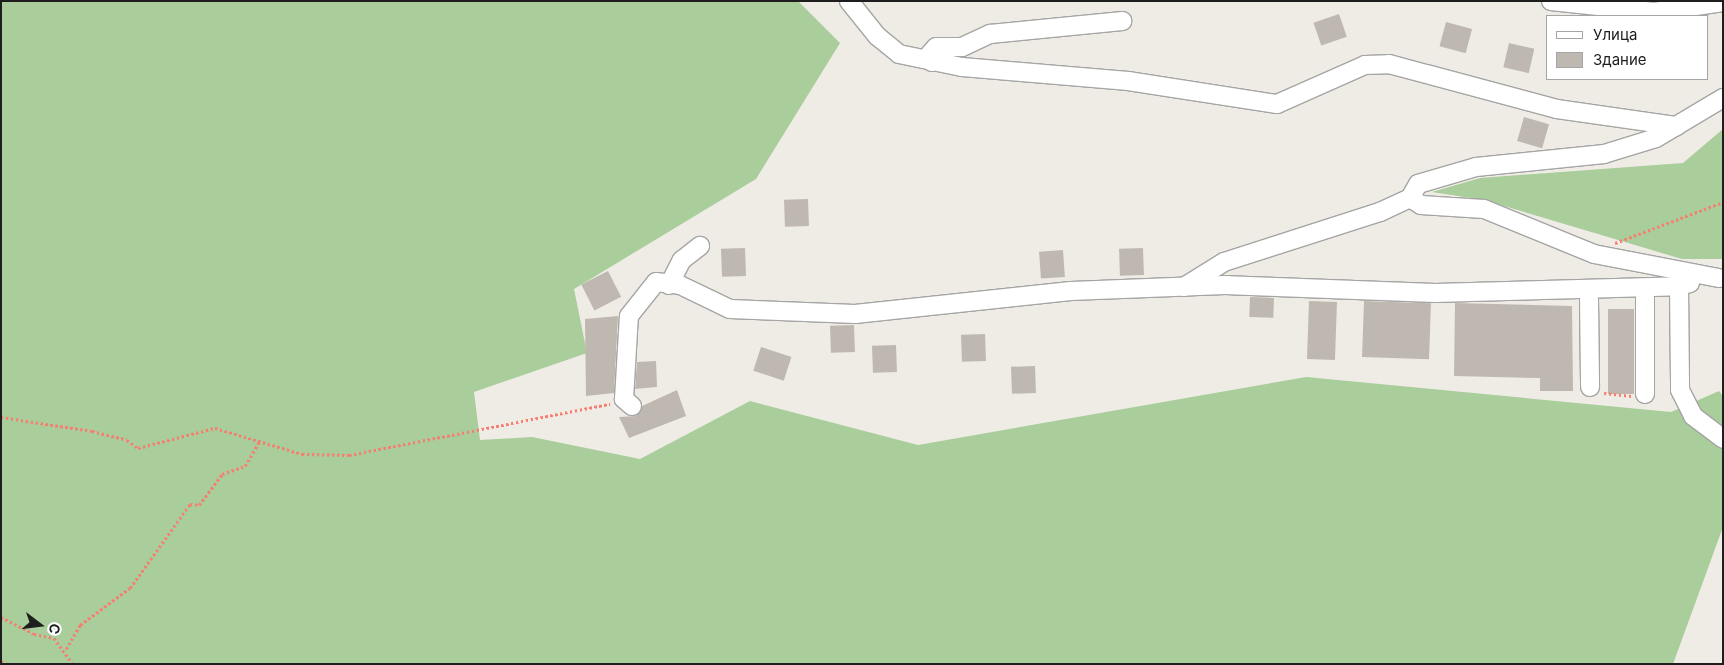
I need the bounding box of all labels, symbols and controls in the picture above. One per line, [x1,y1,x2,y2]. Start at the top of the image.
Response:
legend [1546,15,1709,80]
text: Улица [1593,25,1637,44]
text: Здание [1593,50,1647,69]
north arrow [15,600,65,650]
text: С [45,622,65,636]

